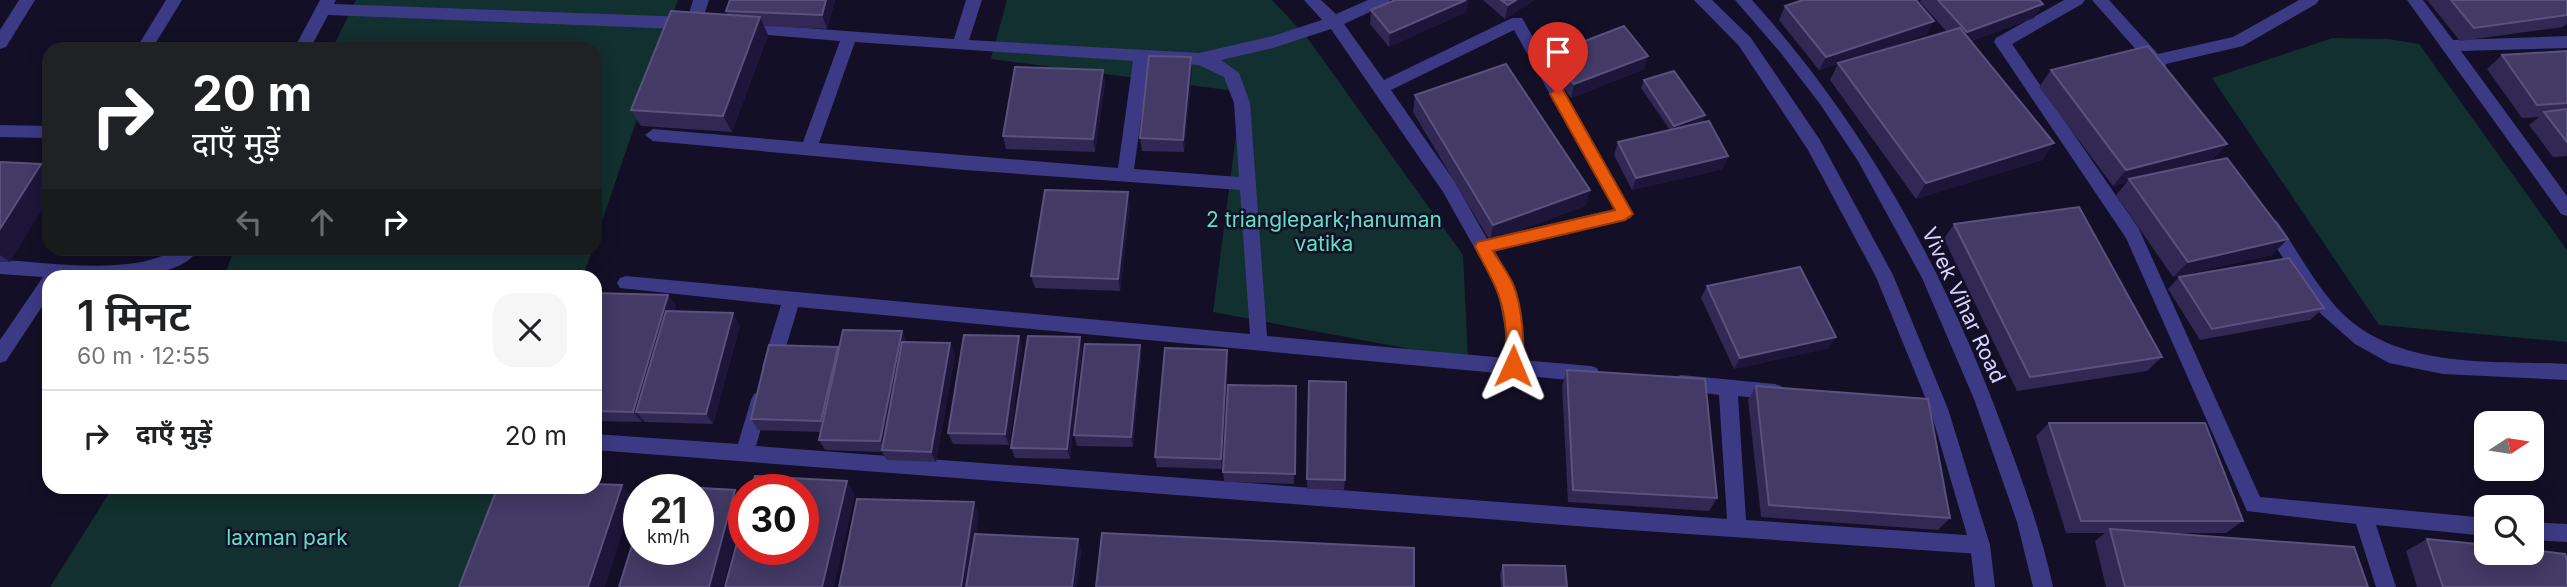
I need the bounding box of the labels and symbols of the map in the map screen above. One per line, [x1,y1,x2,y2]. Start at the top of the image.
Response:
pin [1528,22,1588,94]
park label: 2 trianglepark;hanuman vatika [1206,207,1442,256]
street label: Vivek Vihar Road [1917,223,2011,387]
position arrow [1476,329,1550,403]
north arrow [2474,411,2544,481]
speed limit sign: 30 [728,474,819,565]
park label: laxman park [226,525,348,550]

